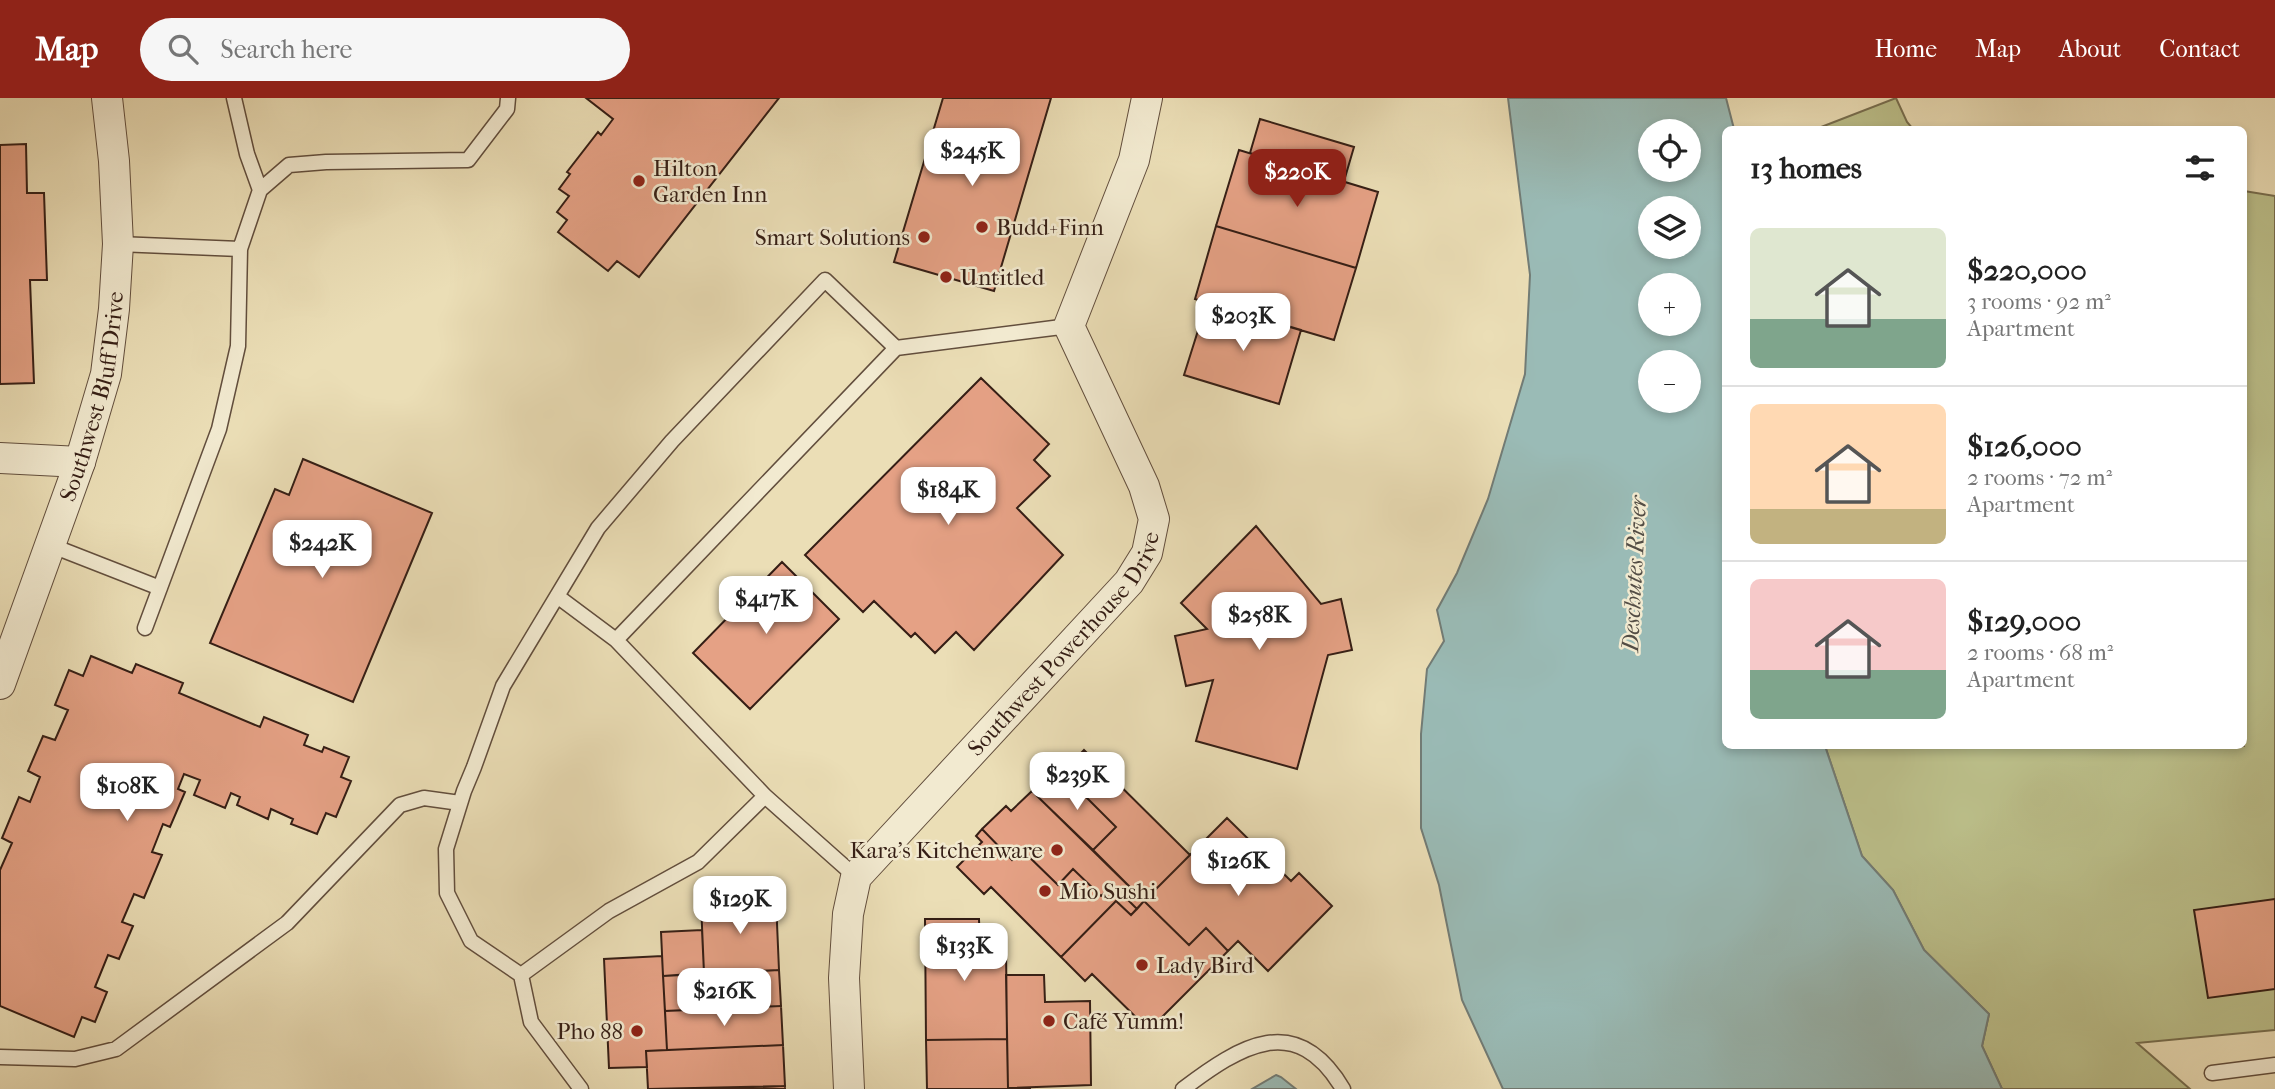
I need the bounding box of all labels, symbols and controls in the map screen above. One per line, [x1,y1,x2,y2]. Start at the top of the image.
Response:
search box [140,18,630,81]
text: Map [35,30,98,69]
icon: search [164,30,202,68]
text: Search here [220,34,352,65]
text: Home [1875,35,1937,63]
text: Map [1975,35,2021,63]
text: About [2059,35,2121,63]
text: Contact [2159,35,2240,63]
map controls [1638,119,1701,413]
button: locate [1638,119,1701,182]
pin: $245K [923,129,1021,188]
text: $245K [940,137,1004,164]
icon: filters [2181,149,2219,187]
pin: $220K [1248,150,1346,209]
text: 13 homes [1750,151,1862,186]
place label: Hilton Garden Inn [653,155,768,208]
text: $220K [1264,158,1330,185]
marker: Hilton Garden Inn [631,173,647,189]
button: layers [1638,196,1701,259]
place label: Budd+Finn [996,214,1105,241]
marker: Budd+Finn [974,219,990,235]
place label: Smart Solutions [755,224,910,251]
marker: Smart Solutions [916,229,932,245]
text: $220,000 [1967,253,2087,288]
icon: home [1806,256,1890,340]
place label: Untitled [960,264,1045,291]
marker: Untitled [938,269,954,285]
button: + [1638,273,1701,336]
text: 3 rooms · 92 m² [1967,288,2111,315]
street label: Southwest Bluff Drive [54,291,129,505]
pin: $203K [1194,294,1292,353]
text: $203K [1211,302,1275,329]
text: Apartment [1967,315,2075,342]
button: − [1638,350,1701,413]
text: $126,000 [1967,429,2082,464]
icon: home [1806,432,1890,516]
text: 2 rooms · 72 m² [1967,464,2112,491]
pin: $184K [899,468,997,527]
text: $184K [917,476,979,503]
text: Apartment [1967,491,2075,518]
water label: Deschutes River [1616,493,1652,655]
pin: $242K [273,520,371,580]
text: $242K [289,529,355,556]
street label: Southwest Powerhouse Drive [962,529,1165,762]
pin: $417K [717,576,815,636]
text: $417K [735,585,797,612]
pin: $258K [1210,592,1308,652]
text: $258K [1228,601,1290,628]
text: $129,000 [1967,604,2081,639]
icon: home [1806,607,1890,691]
text: 2 rooms · 68 m² [1967,639,2113,666]
text: Apartment [1967,666,2075,693]
pin: $239K [1028,752,1126,812]
text: $239K [1046,761,1108,788]
pin: $108K [78,764,176,823]
text: $108K [96,772,158,799]
place label: Kara's Kitchenware [850,837,1043,864]
pin: $126K [1189,838,1287,898]
marker: Kara's Kitchenware [1049,842,1065,858]
text: $126K [1207,847,1269,874]
pin: $129K [691,876,789,936]
place label: Mio Sushi [1059,878,1156,905]
marker: Mio Sushi [1037,883,1053,899]
text: $129K [709,885,771,912]
pin: $133K [915,924,1013,983]
text: $133K [936,932,992,959]
place label: Lady Bird [1156,952,1254,979]
marker: Lady Bird [1134,957,1150,973]
pin: $216K [675,968,773,1028]
text: $216K [693,977,755,1004]
place label: Café Yumm! [1063,1008,1184,1035]
marker: Café Yumm! [1041,1013,1057,1029]
place label: Pho 88 [557,1018,623,1045]
marker: Pho 88 [629,1023,645,1039]

